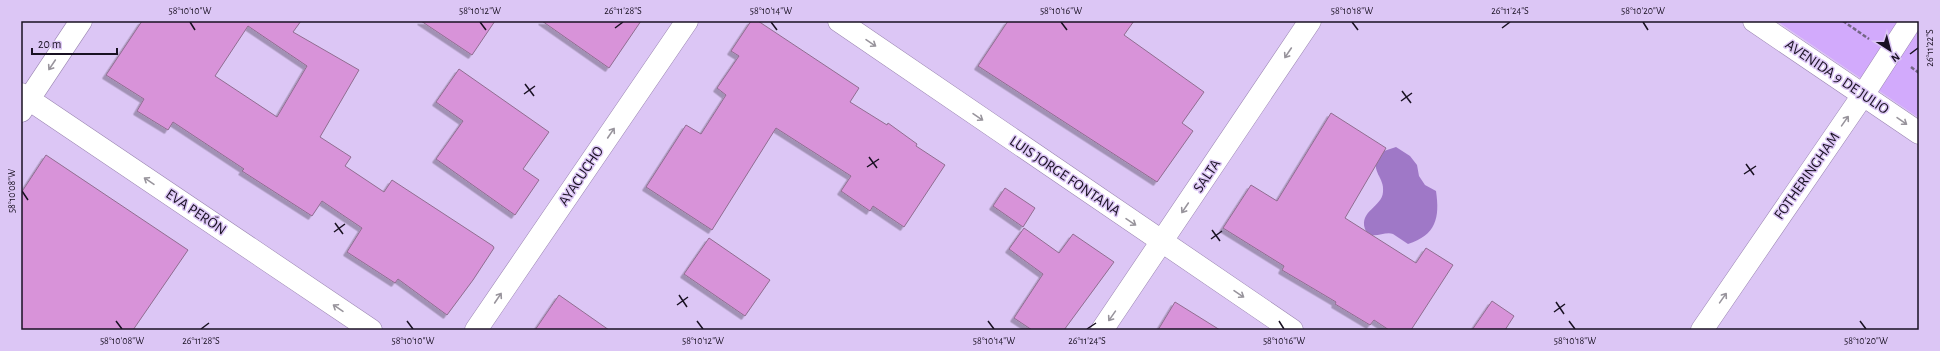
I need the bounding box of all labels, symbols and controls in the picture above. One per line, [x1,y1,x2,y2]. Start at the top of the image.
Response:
text: 58°10'10"W [169,6,211,16]
text: 58°10'12"W [459,6,501,16]
text: 26°11'28"S [604,6,642,16]
text: 58°10'14"W [750,6,792,16]
text: 58°10'16"W [1040,6,1082,16]
text: 58°10'18"W [1331,6,1373,16]
text: 26°11'24"S [1491,6,1529,16]
text: 58°10'20"W [1621,6,1665,16]
text: 26°11'22"S [1925,29,1935,67]
scale bar [32,30,117,56]
north arrow [1870,30,1910,70]
street label: AVENIDA 9 DE JULIO [1782,37,1892,117]
text: 20 m [38,38,61,50]
one-way arrow [865,39,876,47]
one-way arrow [1284,48,1292,59]
text: N [1889,51,1902,64]
one-way arrow [48,59,56,70]
one-way arrow [972,113,983,121]
one-way arrow [1841,116,1849,127]
one-way arrow [1896,117,1907,125]
one-way arrow [607,128,615,139]
street label: FOTHERINGHAM [1771,130,1843,222]
street label: LUIS JORGE FONTANA [1007,133,1123,219]
street label: AYACUCHO [556,144,606,208]
street label: SALTA [1191,156,1224,195]
text: 58°10'08"W [7,169,17,213]
one-way arrow [144,177,155,185]
street label: EVA PERÓN [163,185,230,238]
one-way arrow [1181,203,1189,214]
one-way arrow [1126,218,1137,226]
one-way arrow [1233,291,1245,299]
one-way arrow [1719,292,1727,303]
one-way arrow [494,293,502,304]
one-way arrow [333,304,344,312]
one-way arrow [1108,310,1116,321]
text: 58°10'08"W [100,336,144,346]
text: 26°11'28"S [182,336,220,346]
text: 58°10'10"W [392,336,434,346]
text: 58°10'12"W [682,336,724,346]
text: 58°10'14"W [973,336,1015,346]
text: 26°11'24"S [1068,336,1106,346]
text: 58°10'16"W [1263,336,1305,346]
text: 58°10'18"W [1554,336,1596,346]
text: 58°10'20"W [1844,336,1888,346]

